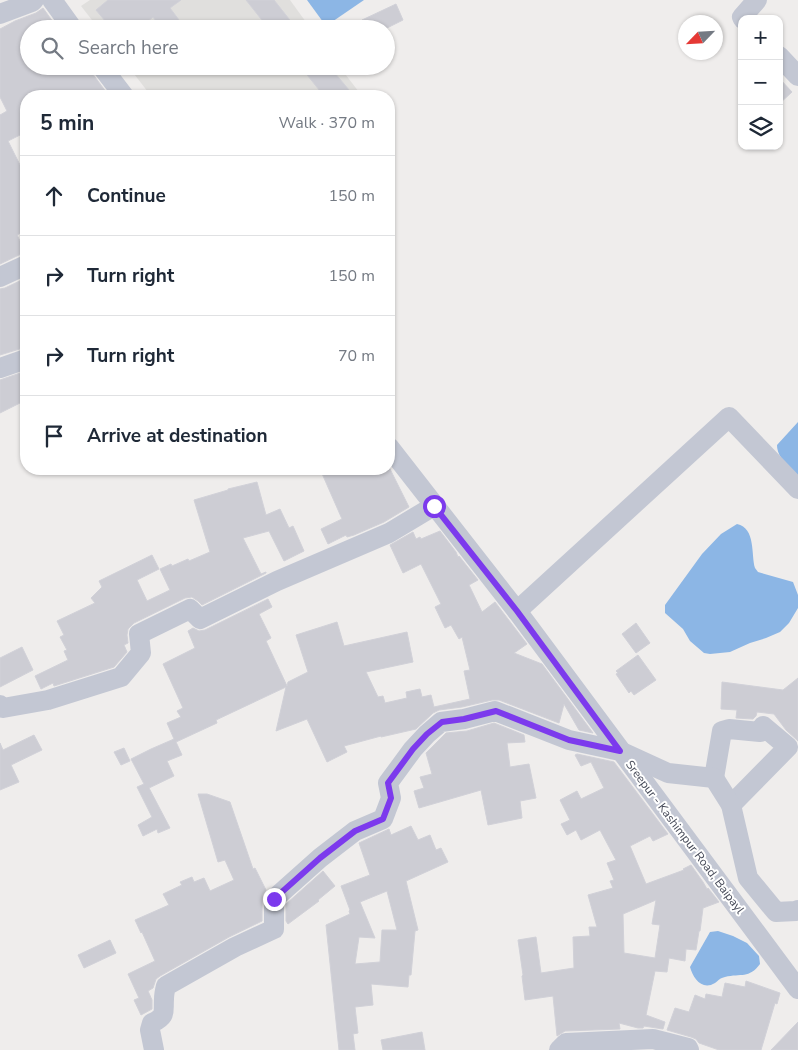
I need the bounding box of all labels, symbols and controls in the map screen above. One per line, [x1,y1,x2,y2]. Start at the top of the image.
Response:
north arrow [678,15,723,60]
map controls [738,15,783,150]
button: + [738,15,783,60]
search box [20,20,395,75]
icon: search [38,34,66,62]
text: Search here [78,35,179,61]
button: − [738,60,783,105]
button: layers [738,105,783,150]
text: 5 min [40,109,94,137]
text: Walk · 370 m [279,112,375,134]
icon: ahead [40,182,68,210]
text: Continue [87,183,166,209]
text: 150 m [328,185,375,207]
icon: right [40,262,68,290]
text: Turn right [87,263,174,289]
text: 150 m [328,265,375,287]
icon: right [40,342,68,370]
text: Turn right [87,343,174,369]
text: 70 m [338,345,375,367]
icon: arrive [40,422,68,450]
text: Arrive at destination [87,423,268,449]
route start [423,495,446,518]
street label: Sreepur - Kashimpur Road, Baipayl [622,757,748,917]
route end [263,888,286,911]

